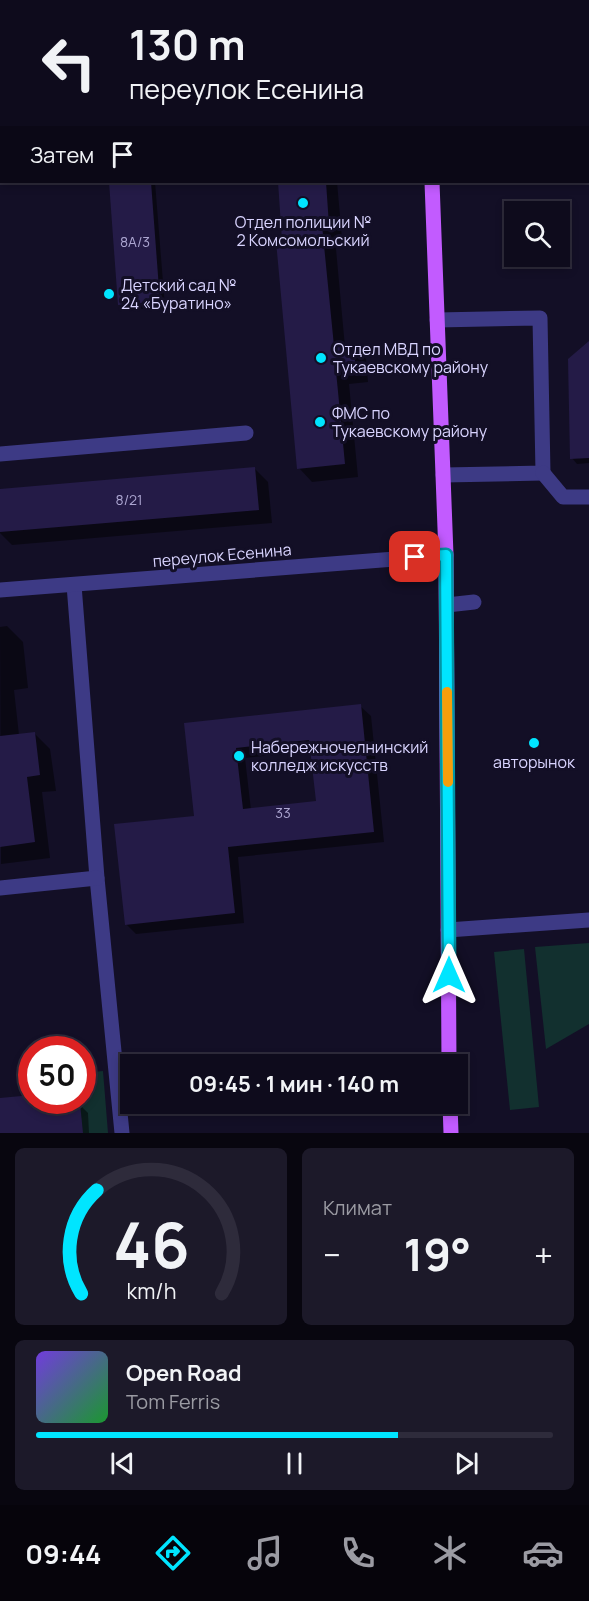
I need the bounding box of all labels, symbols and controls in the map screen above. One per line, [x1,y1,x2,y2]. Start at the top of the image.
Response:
text: 130 m [129,15,246,73]
icon: left [30,24,108,102]
text: переулок Есенина [129,70,364,107]
icon: arrive [106,138,139,171]
text: Затем [30,140,94,170]
marker: Отдел полиции № 2 Комсомольский [296,196,310,210]
map controls [504,201,570,267]
button: search [504,201,570,267]
place label: Отдел полиции № 2 Комсомольский [235,211,371,251]
house number: 8А/3 [120,232,150,251]
place label: Детский сад № 24 «Буратино» [121,274,236,314]
marker: Детский сад № 24 «Буратино» [102,287,116,301]
place label: Отдел МВД по Тукаевскому району [333,338,489,378]
marker: Отдел МВД по Тукаевскому району [314,351,328,365]
place label: ФМС по Тукаевскому району [332,402,488,442]
marker: ФМС по Тукаевскому району [313,415,327,429]
house number: 8/21 [116,490,143,509]
pin [389,531,440,582]
street label: переулок Есенина [152,538,292,572]
icon: arrive [398,540,431,573]
place label: Набережночелнинский колледж искусств [251,736,428,776]
marker: авторынок [527,736,541,750]
marker: Набережночелнинский колледж искусств [232,749,246,763]
place label: авторынок [493,751,576,773]
house number: 33 [275,803,291,822]
position arrow [417,943,481,1007]
speed limit sign: 50 [18,1036,96,1114]
text: 09:45 · 1 мин · 140 m [189,1069,399,1099]
text: Климат [323,1194,392,1221]
text: 46 [113,1201,189,1287]
text: 19° [403,1223,471,1285]
text: − [323,1232,341,1277]
text: + [534,1232,553,1277]
text: km/h [126,1276,176,1305]
text: Open Road [126,1358,241,1388]
text: Tom Ferris [126,1388,220,1415]
icon: previous [106,1447,139,1480]
icon: pause [278,1447,311,1480]
icon: next [450,1447,483,1480]
icon: directions [152,1532,194,1574]
icon: music [244,1532,286,1574]
icon: phone [337,1532,379,1574]
icon: climate [429,1532,471,1574]
icon: car [522,1532,564,1574]
text: 09:44 [25,1535,102,1572]

